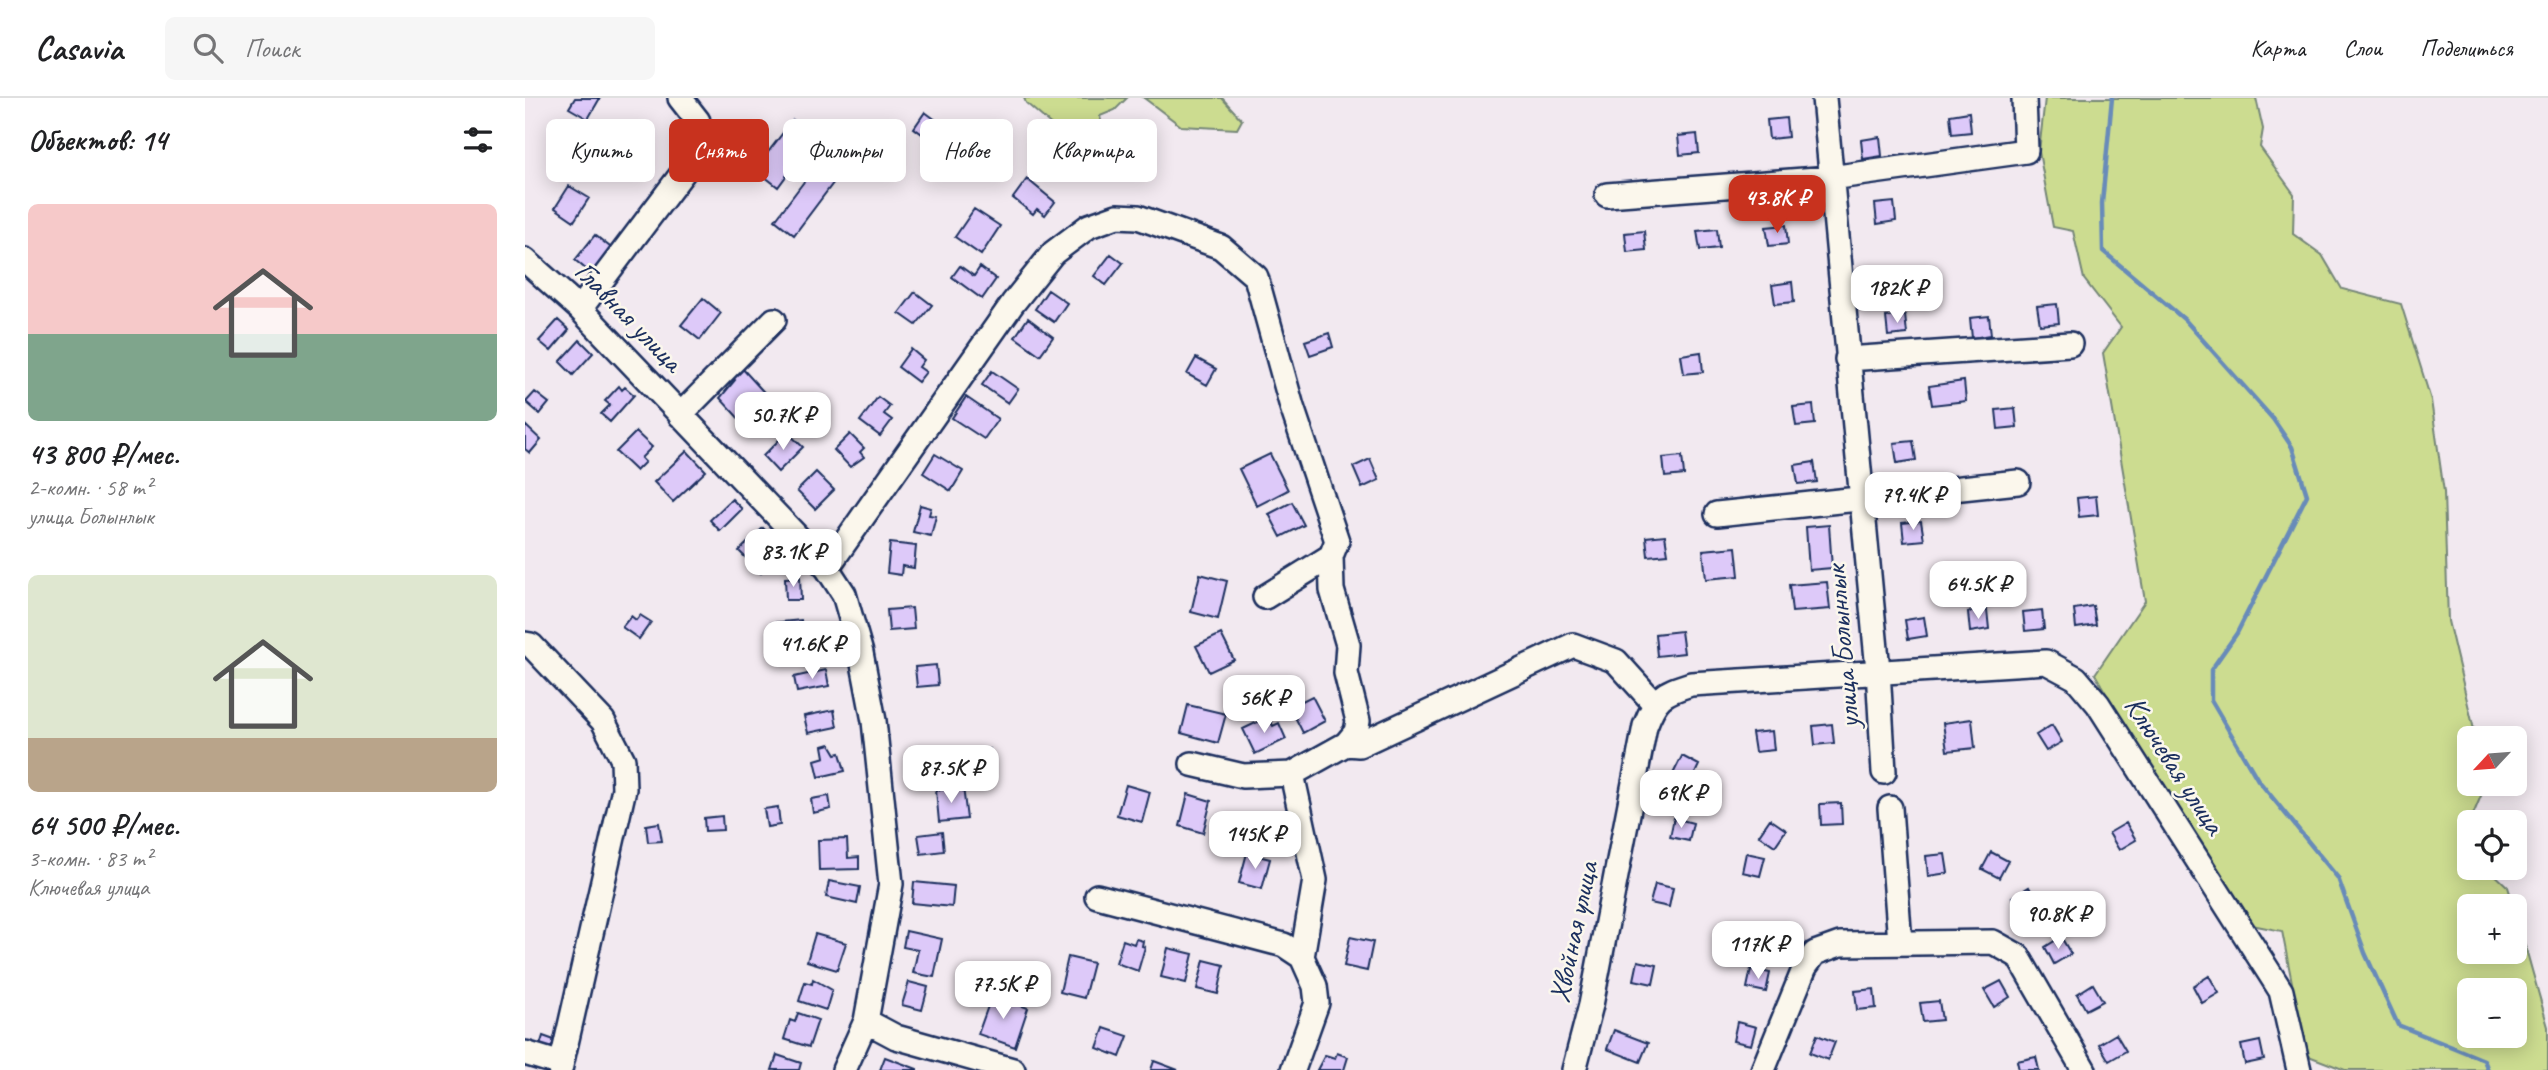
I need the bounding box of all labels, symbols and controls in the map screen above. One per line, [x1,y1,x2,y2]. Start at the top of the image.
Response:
search box [165,17,655,80]
text: Casavia [35,27,123,69]
icon: search [189,29,227,67]
text: Поиск [245,32,300,65]
text: Карта [2251,33,2305,63]
text: Слои [2343,33,2382,63]
text: Поделиться [2420,33,2513,63]
chip: Купить [546,119,655,182]
chip: Снять [669,119,769,182]
chip: Фильтры [783,119,906,182]
chip: Новое [920,119,1013,182]
chip: Квартира [1027,119,1157,182]
text: Объектов: 14 [28,121,167,159]
icon: filters [459,121,497,159]
pin: 43.8K ₽ [1712,176,1842,235]
text: 43.8K ₽ [1745,183,1809,212]
icon: home [200,250,326,376]
street label: Главная улица [567,252,693,382]
pin: 182K ₽ [1840,266,1954,325]
text: 182K ₽ [1867,273,1927,302]
pin: 50.7K ₽ [718,392,848,452]
text: 50.7K ₽ [751,400,815,429]
text: 43 800 ₽/мес. [28,435,179,473]
pin: 79.4K ₽ [1848,472,1978,532]
text: 2-комн. · 58 m² [28,473,152,502]
text: 79.4K ₽ [1881,480,1945,509]
text: улица Болынлык [28,502,154,531]
pin: 83.1K ₽ [728,530,858,589]
text: 83.1K ₽ [761,537,825,566]
street label: улица Болынлык [1816,561,1868,732]
pin: 64.5K ₽ [1913,561,2043,621]
text: 64.5K ₽ [1946,569,2010,598]
icon: home [200,621,326,747]
pin: 41.6K ₽ [747,622,877,681]
text: 41.6K ₽ [779,629,845,658]
pin: 56K ₽ [1215,676,1313,735]
text: 56K ₽ [1239,683,1289,712]
street label: Ключевая улица [2116,688,2235,843]
north arrow [2457,726,2527,796]
map controls [2457,726,2527,1048]
pin: 87.5K ₽ [886,746,1016,805]
text: 87.5K ₽ [919,753,983,782]
pin: 69K ₽ [1632,770,1730,830]
text: 69K ₽ [1656,778,1706,807]
text: 64 500 ₽/мес. [28,806,179,844]
button: locate [2457,810,2527,880]
pin: 145K ₽ [1198,812,1312,871]
text: 145K ₽ [1225,819,1285,848]
text: 3-комн. · 83 m² [28,844,152,873]
street label: Хвойная улица [1540,856,1607,1006]
text: Ключевая улица [28,873,149,902]
pin: 90.8K ₽ [1993,892,2123,951]
button: + [2457,894,2527,964]
text: 90.8K ₽ [2026,899,2090,928]
pin: 117K ₽ [1701,922,1815,981]
text: 117K ₽ [1728,929,1788,958]
pin: 77.5K ₽ [938,962,1068,1021]
text: 77.5K ₽ [971,969,1035,998]
button: − [2457,978,2527,1048]

